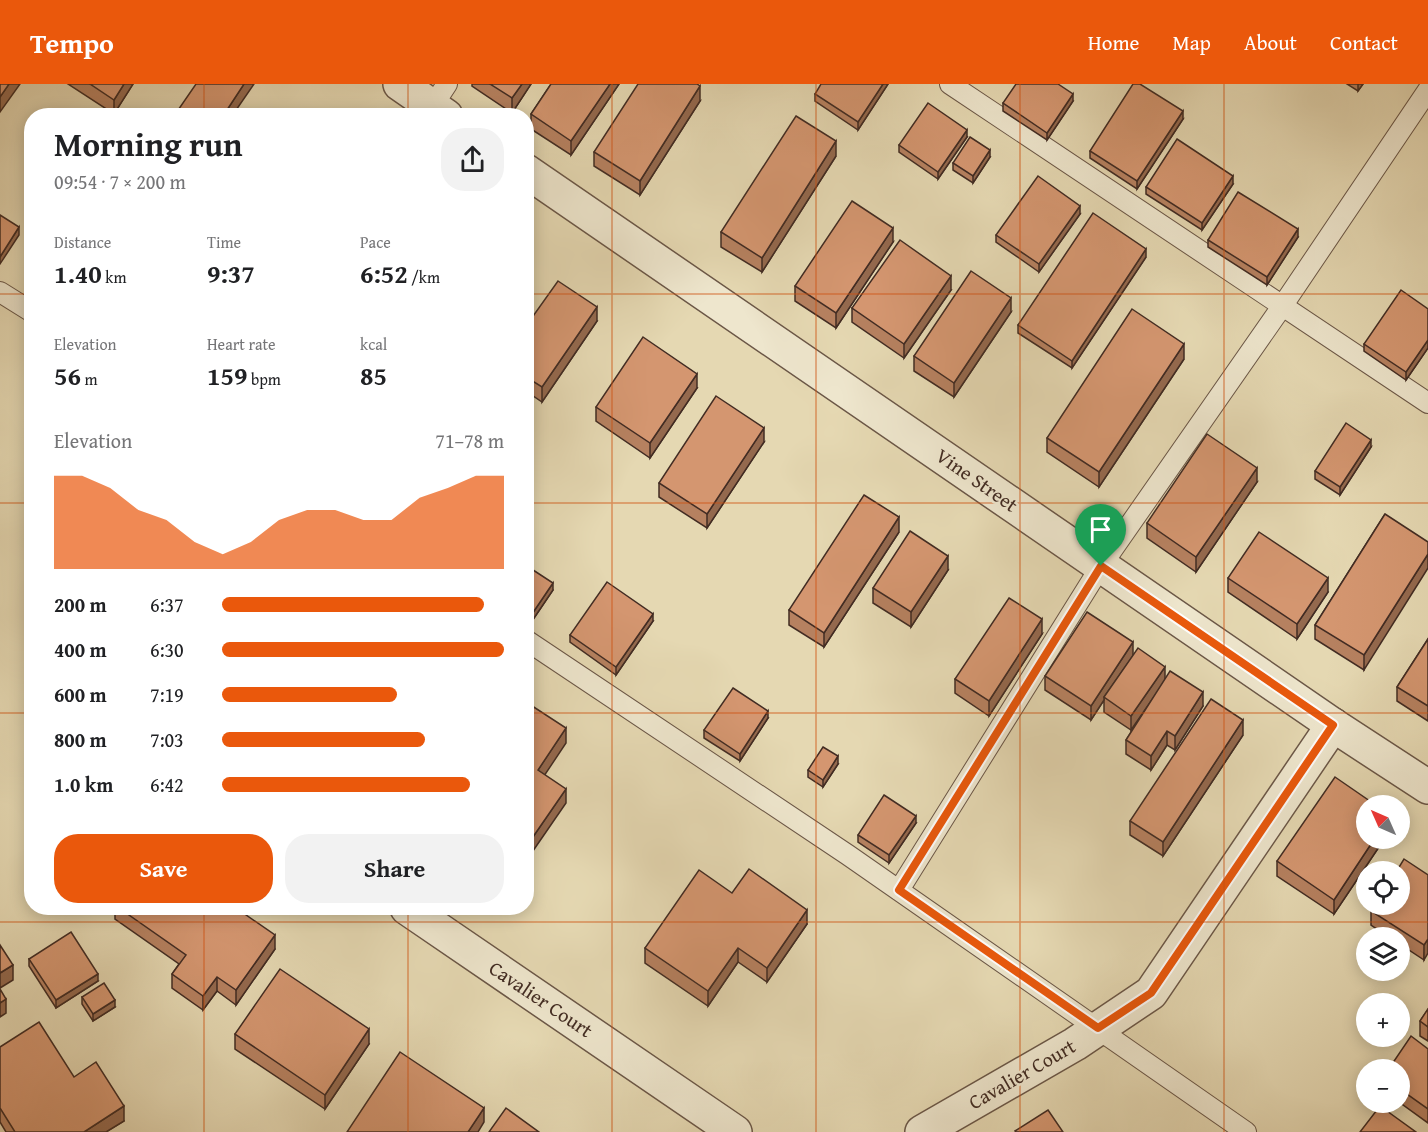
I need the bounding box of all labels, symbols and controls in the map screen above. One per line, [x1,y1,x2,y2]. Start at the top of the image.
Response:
text: Tempo [30,22,114,63]
text: Home [1088,27,1139,58]
text: Map [1172,27,1211,58]
text: About [1244,27,1297,58]
text: Contact [1330,27,1398,58]
text: Morning run [54,120,243,168]
button: share [441,128,504,191]
text: 09:54 · 7 × 200 m [54,167,186,196]
text: Distance [54,230,111,254]
text: Time [207,230,241,254]
text: Pace [360,230,391,254]
text: 1.40 [54,254,102,293]
text: 9:37 [207,254,255,293]
text: 6:52 [360,254,408,293]
text: km [102,265,126,289]
text: /km [408,265,440,289]
text: Elevation [54,332,117,356]
text: Heart rate [207,332,276,356]
text: kcal [360,332,387,356]
text: 56 [54,356,81,395]
text: 159 [207,356,247,395]
text: 85 [360,356,387,395]
text: m [81,367,98,391]
text: bpm [247,367,281,391]
text: Elevation [54,426,132,455]
text: 71–78 m [435,426,504,455]
street label: Vine Street [930,441,1024,519]
pin [1075,504,1126,566]
icon: arrive [1084,513,1117,546]
text: 200 m [54,590,107,619]
text: 6:37 [150,590,184,619]
text: 400 m [54,635,107,664]
text: 6:30 [150,635,184,664]
text: 600 m [54,680,107,709]
text: 7:19 [150,680,184,709]
text: 800 m [54,725,107,754]
text: 7:03 [150,725,184,754]
text: 1.0 km [54,770,113,799]
text: 6:42 [150,770,184,799]
north arrow [1356,795,1410,849]
map controls [1356,795,1410,1113]
button: Save [54,834,273,903]
button: Share [285,834,504,903]
button: locate [1356,861,1410,915]
button: layers [1356,927,1410,981]
street label: Cavalier Court [484,953,599,1044]
button: + [1356,993,1410,1047]
street label: Cavalier Court [963,1031,1081,1116]
button: − [1356,1059,1410,1113]

